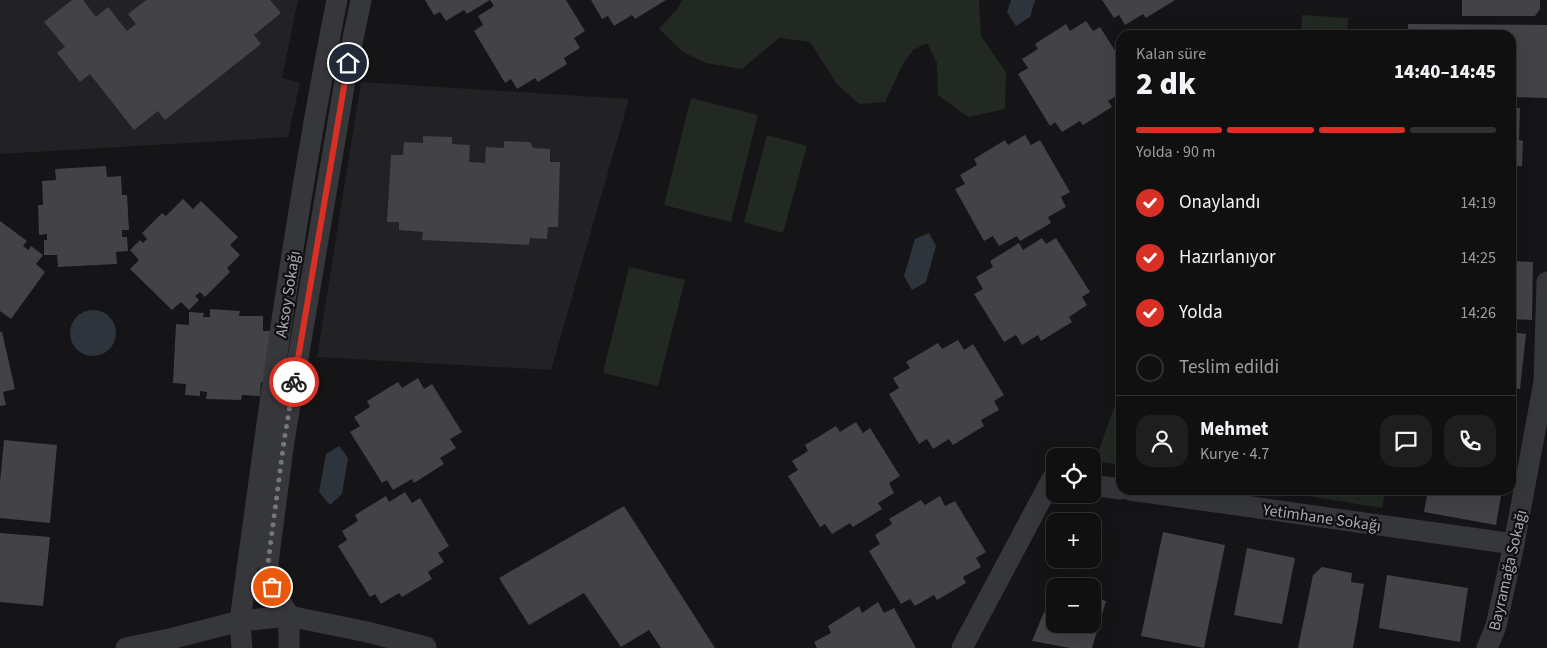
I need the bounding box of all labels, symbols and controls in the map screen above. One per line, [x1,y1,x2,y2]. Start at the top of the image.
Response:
pin [327,42,369,84]
text: Kalan süre [1136,43,1206,65]
icon: home [334,49,362,77]
text: 14:40–14:45 [1394,59,1496,86]
text: 2 dk [1136,61,1196,107]
text: Yolda · 90 m [1136,141,1215,163]
icon: check [1136,189,1164,217]
text: Onaylandı [1179,189,1261,216]
text: 14:19 [1460,192,1496,214]
icon: check [1136,244,1164,272]
text: Hazırlanıyor [1179,244,1276,271]
text: 14:25 [1460,247,1496,269]
street label: Aksoy Sokağı [270,249,306,339]
icon: check [1136,299,1164,327]
text: Yolda [1179,299,1223,326]
text: 14:26 [1460,302,1496,324]
text: Teslim edildi [1179,354,1279,381]
courier [269,357,319,407]
icon: bike [280,368,308,396]
button: person [1136,415,1188,467]
button: chat [1380,415,1432,467]
button: phone [1444,415,1496,467]
text: Mehmet [1200,416,1268,443]
text: Kurye · 4.7 [1200,443,1269,465]
map controls [1046,448,1101,633]
button: locate [1046,448,1101,503]
street label: Yetimhane Sokağı [1260,499,1382,537]
street label: Bayramağa Sokağı [1483,508,1533,633]
button: + [1046,513,1101,568]
pin [251,566,293,608]
icon: bag [258,573,286,601]
button: − [1046,578,1101,633]

